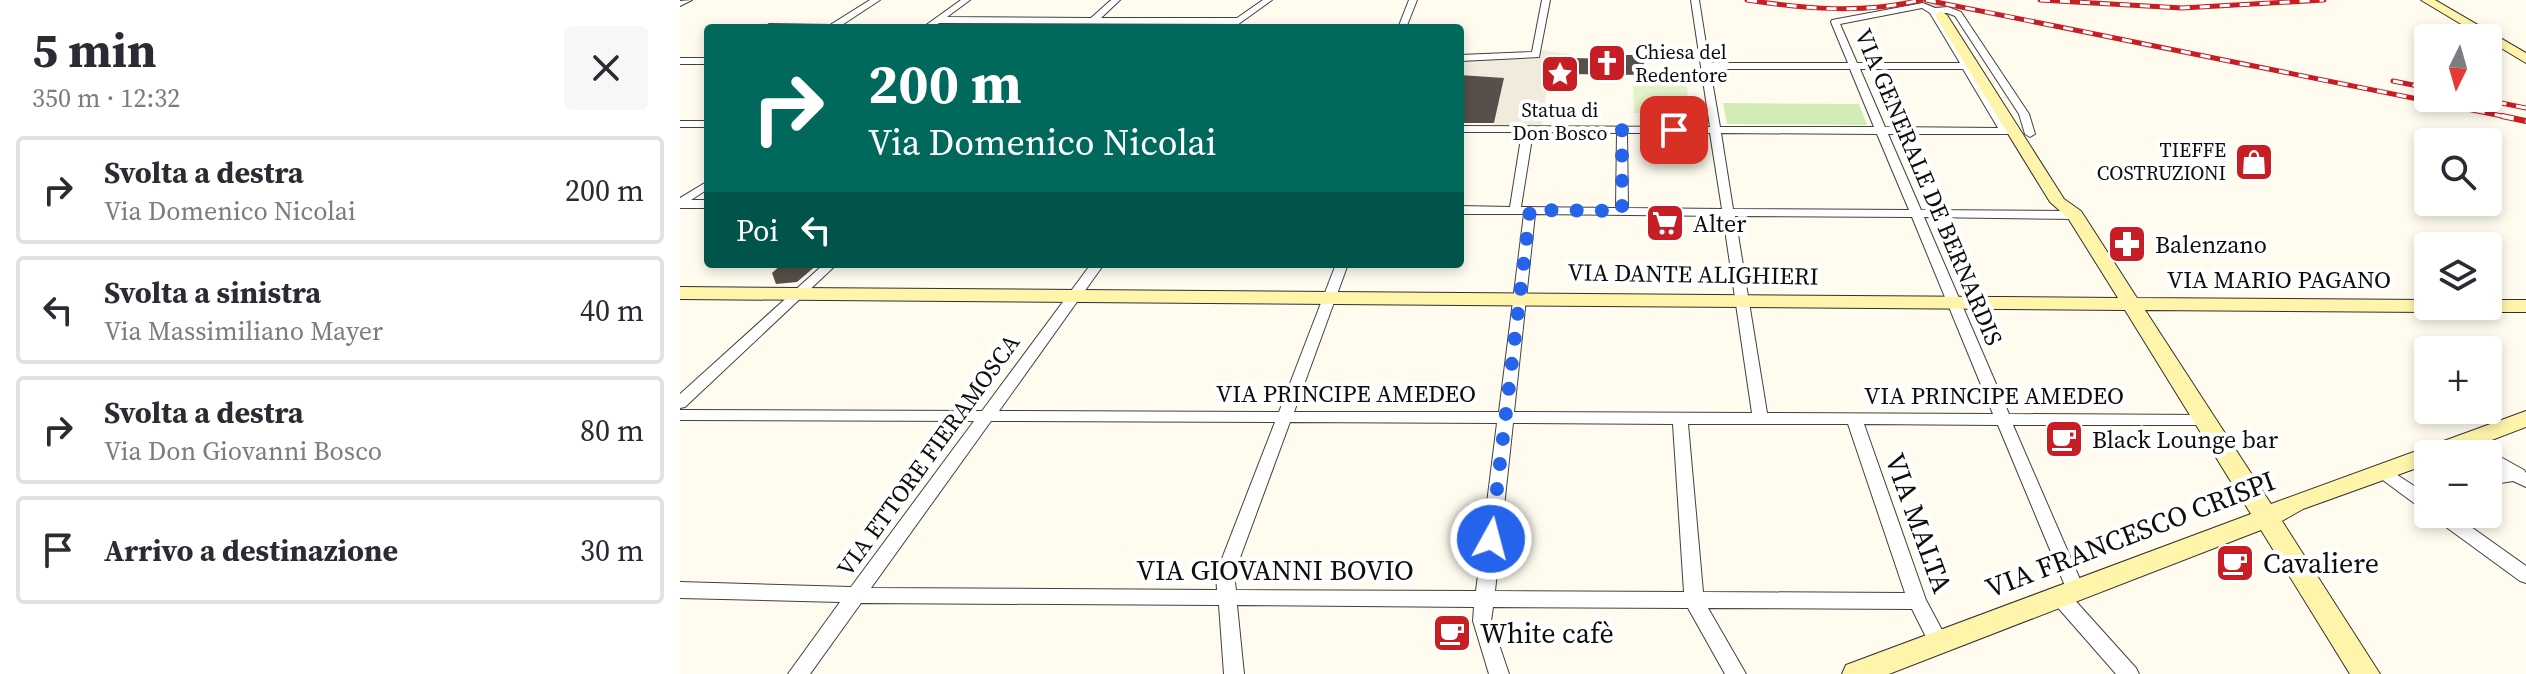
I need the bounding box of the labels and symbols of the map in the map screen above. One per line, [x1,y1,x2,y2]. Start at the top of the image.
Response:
street label: VIA GENERALE DE BERNARDIS [1847,24,2011,350]
north arrow [2414,24,2502,112]
place label: Chiesa del Redentore [1635,38,1728,89]
church icon: Chiesa del Redentore [1586,42,1628,84]
place icon: Statua di Don Bosco [1539,53,1581,95]
place label: Statua di Don Bosco [1513,96,1607,147]
pin [1640,96,1708,164]
place label: TIEFFE COSTRUZIONI [2097,136,2226,187]
shop icon: TIEFFE COSTRUZIONI [2233,141,2275,183]
supermarket icon: Alter [1644,202,1686,244]
place label: Alter [1693,207,1746,240]
pharmacy icon: Balenzano [2106,223,2148,265]
place label: Balenzano [2155,228,2267,261]
street label: VIA DANTE ALIGHIERI [1567,255,1819,293]
street label: VIA MARIO PAGANO [2167,263,2391,296]
street label: VIA ETTORE FIERAMOSCA [829,327,1027,583]
street label: VIA PRINCIPE AMEDEO [1216,377,1476,410]
street label: VIA PRINCIPE AMEDEO [1864,379,2124,412]
cafe icon: Black Lounge bar [2043,418,2085,460]
place label: Black Lounge bar [2092,423,2278,456]
street label: VIA MALTA [1876,448,1962,598]
street label: VIA FRANCESCO CRISPI [1980,461,2280,607]
position arrow [1449,497,1533,581]
cafe icon: Cavaliere [2214,542,2256,584]
place label: Cavaliere [2263,544,2379,582]
street label: VIA GIOVANNI BOVIO [1136,551,1414,589]
cafe icon: White cafè [1431,612,1473,654]
place label: White cafè [1480,614,1614,652]

